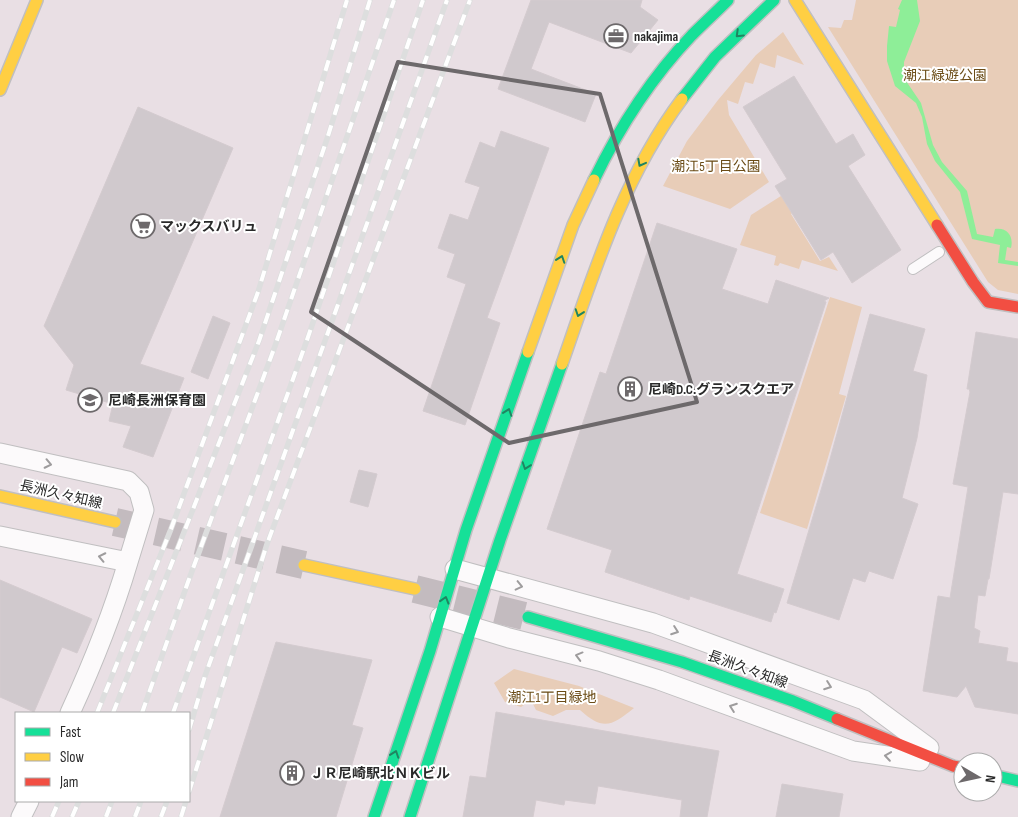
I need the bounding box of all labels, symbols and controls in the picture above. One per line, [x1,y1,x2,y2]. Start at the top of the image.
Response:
office icon: nakajima [603,23,629,49]
place label: nakajima [634,28,678,45]
one-way arrow [736,28,745,37]
park label: 潮江緑遊公園 [903,67,987,84]
one-way arrow [638,158,648,167]
park label: 潮江5丁目公園 [671,158,761,175]
supermarket icon: マックスバリュ [130,213,156,239]
place label: マックスバリュ [160,218,258,235]
one-way arrow [555,255,565,264]
one-way arrow [575,308,585,316]
building icon: 尼崎D.C.グランスクエア [617,376,643,402]
place label: 尼崎D.C.グランスクエア [648,381,794,398]
school or university icon: 尼崎長洲保育園 [77,387,103,413]
place label: 尼崎長洲保育園 [108,392,206,409]
one-way arrow [502,409,512,417]
one-way arrow [43,458,52,469]
one-way arrow [521,461,531,470]
street label: 長洲久々知線 [18,477,104,512]
one-way arrow [97,552,106,563]
one-way arrow [514,580,523,591]
one-way arrow [440,596,450,604]
one-way arrow [670,625,679,635]
street label: 長洲久々知線 [705,647,790,692]
one-way arrow [575,651,584,662]
one-way arrow [823,681,831,691]
park label: 潮江1丁目緑地 [508,689,596,706]
one-way arrow [730,703,738,713]
legend [15,712,190,802]
text: Fast [60,723,82,742]
text: Slow [60,748,84,767]
one-way arrow [389,751,399,759]
one-way arrow [884,752,892,762]
north arrow [953,752,1003,802]
building icon: ＪＲ尼崎駅北ＮＫビル [279,760,305,786]
place label: ＪＲ尼崎駅北ＮＫビル [310,765,450,782]
text: Jam [59,773,78,792]
text: N [981,774,999,784]

